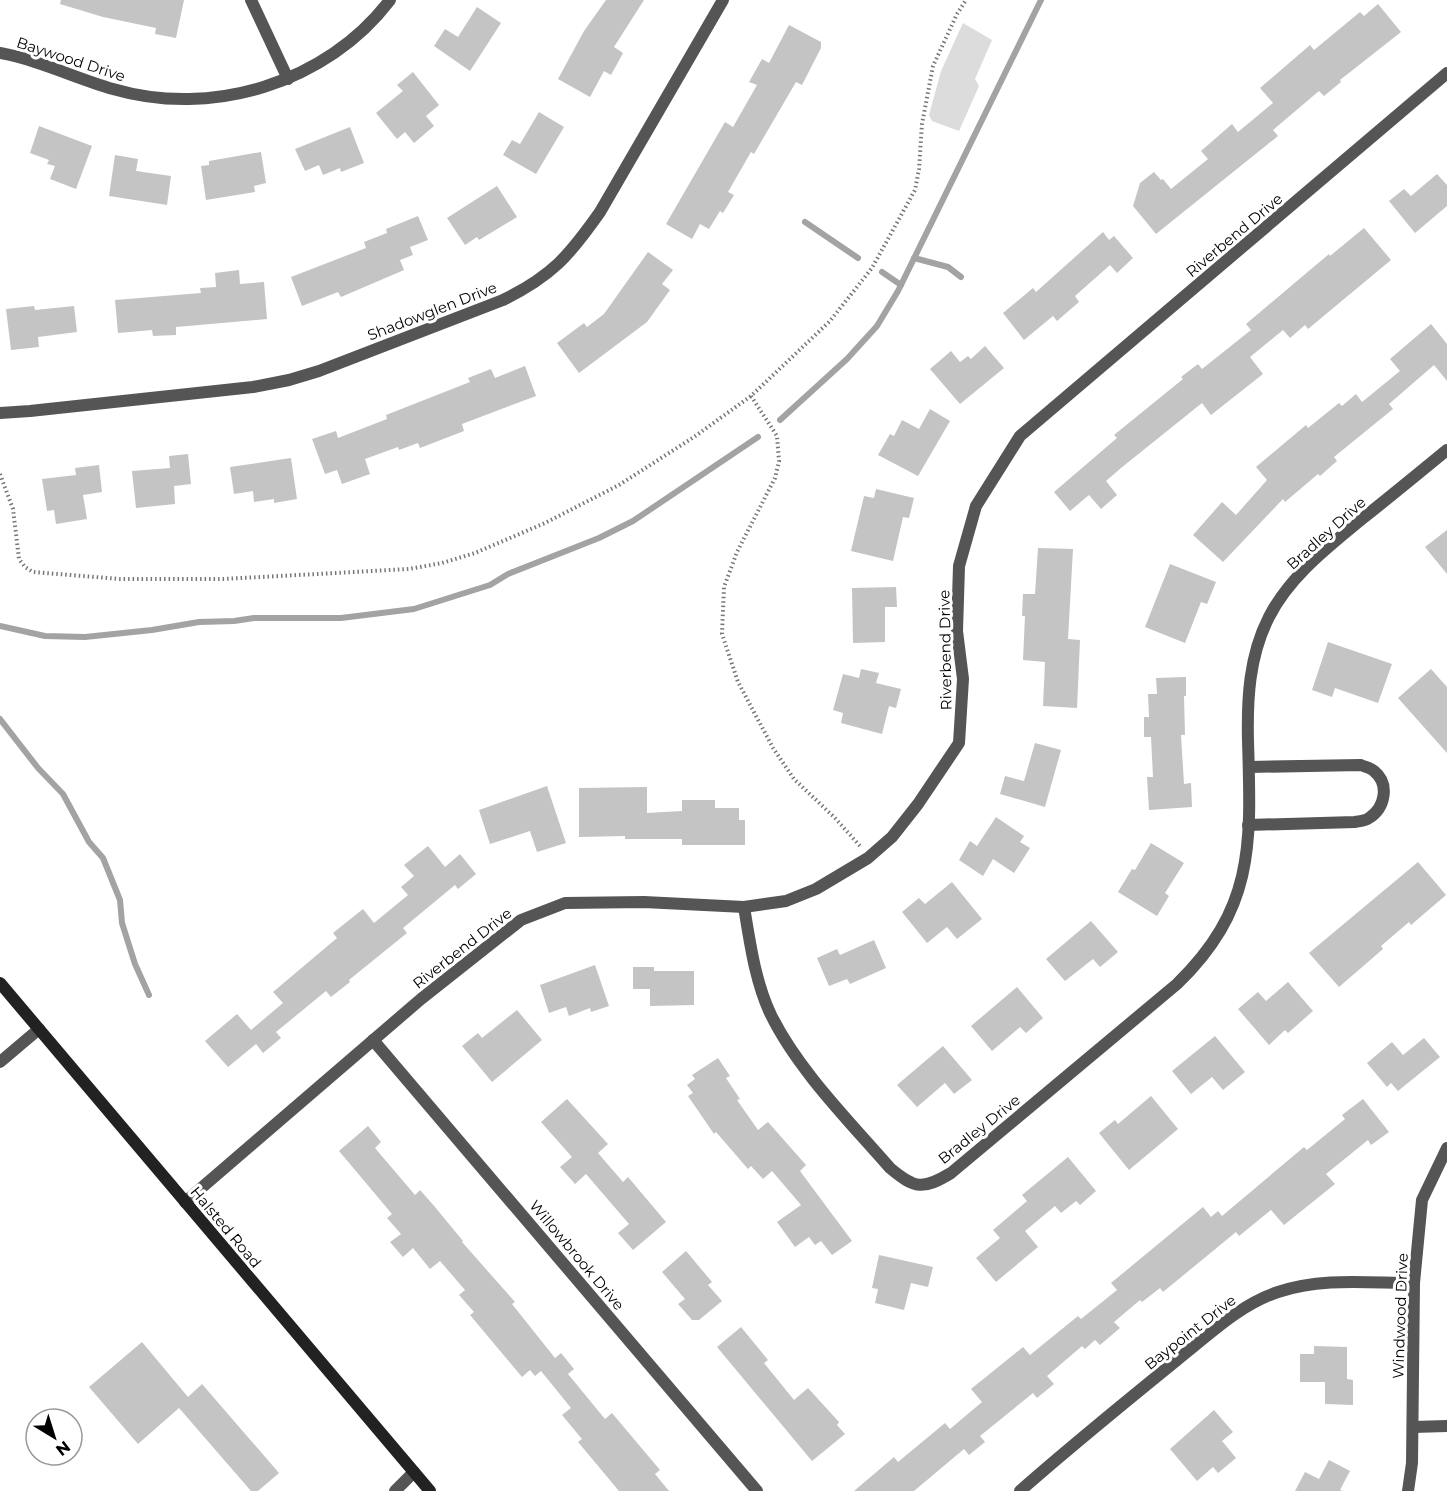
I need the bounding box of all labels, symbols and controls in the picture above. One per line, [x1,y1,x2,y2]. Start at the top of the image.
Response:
street label: Baywood Drive [14,32,128,86]
street label: Riverbend Drive [1182,189,1286,281]
street label: Shadowglen Drive [365,278,499,344]
street label: Bradley Drive [1282,492,1370,574]
street label: Riverbend Drive [934,590,956,710]
street label: Riverbend Drive [409,903,515,993]
street label: Bradley Drive [934,1090,1024,1168]
street label: Halsted Road [186,1182,266,1272]
street label: Willowbrook Drive [525,1196,629,1314]
street label: Windwood Drive [1388,1253,1412,1379]
street label: Baypoint Drive [1140,1290,1240,1374]
north arrow [24,1407,84,1467]
text: N [52,1437,74,1460]

